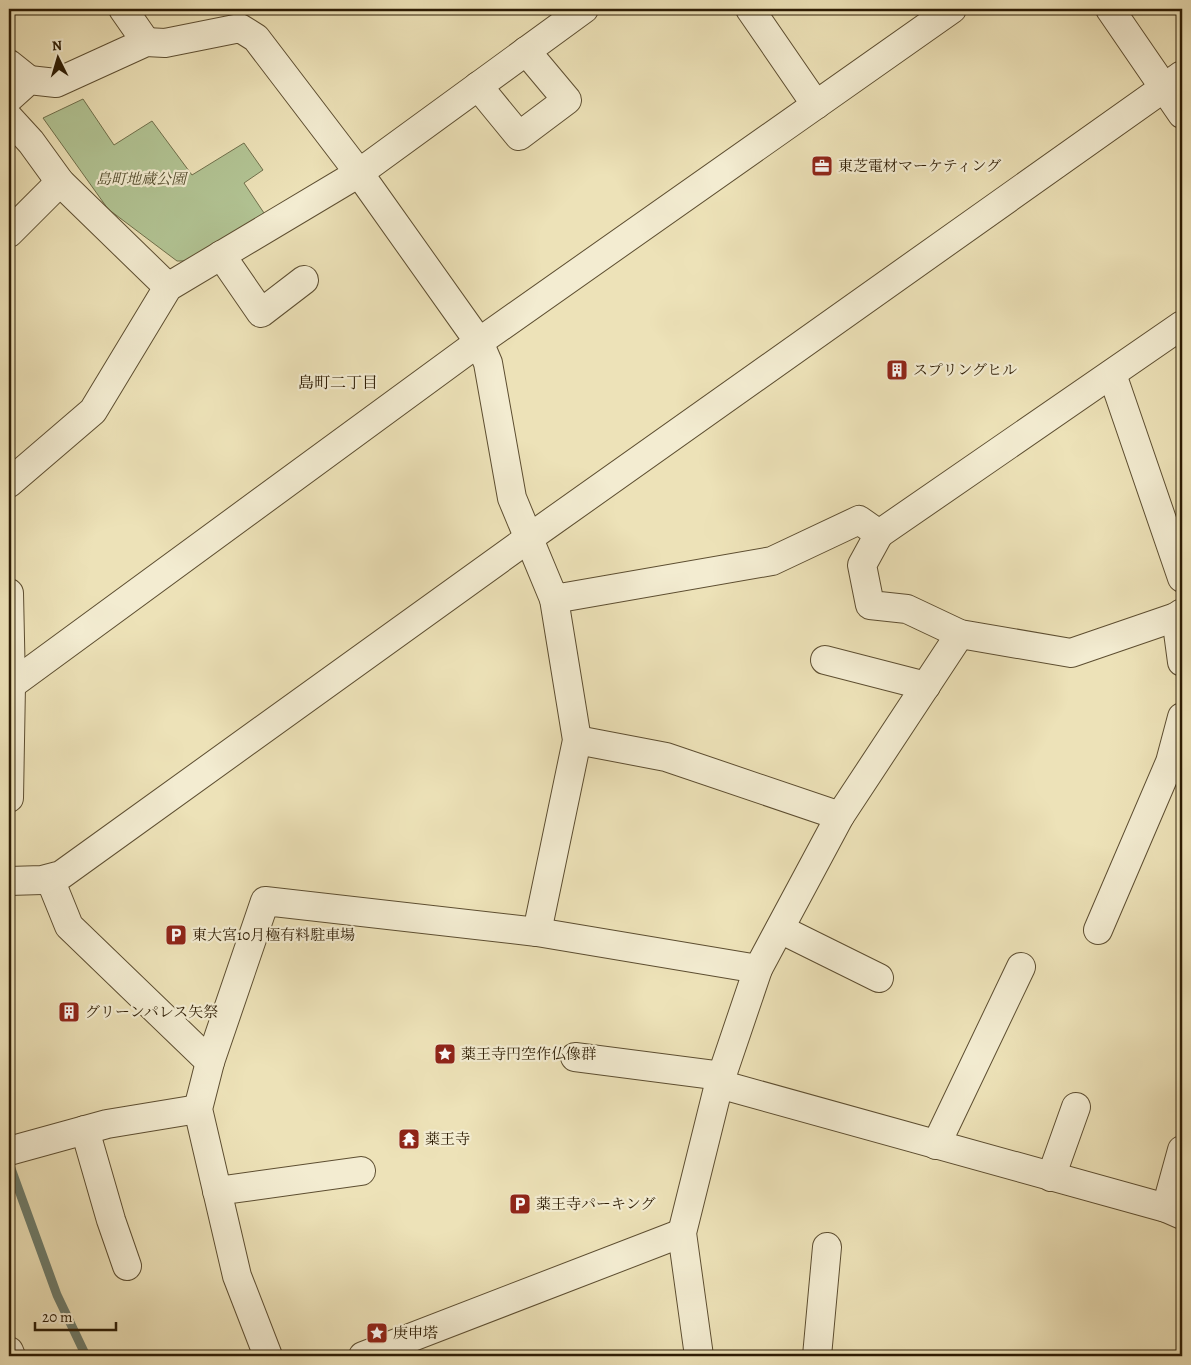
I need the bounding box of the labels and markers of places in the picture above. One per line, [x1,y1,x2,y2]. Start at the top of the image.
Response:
office icon: 東芝電材マーケティング [810,154,834,178]
place label: 東芝電材マーケティング [838,156,1001,176]
building icon: スプリングヒル [885,358,909,382]
place label: スプリングヒル [913,360,1017,380]
parking icon: 東大宮10月極有料駐車場 [164,923,188,947]
place label: 東大宮10月極有料駐車場 [192,925,355,945]
building icon: グリーンパレス矢祭 [57,1000,81,1024]
place label: グリーンパレス矢祭 [85,1002,218,1022]
place icon: 薬王寺円空作仏像群 [433,1042,457,1066]
place label: 薬王寺円空作仏像群 [461,1044,596,1064]
temple icon: 薬王寺 [397,1127,421,1151]
place label: 薬王寺 [425,1129,470,1149]
parking icon: 薬王寺パーキング [508,1192,532,1216]
place label: 薬王寺パーキング [536,1194,656,1214]
place icon: 庚申塔 [365,1321,389,1345]
place label: 庚申塔 [393,1323,438,1343]

